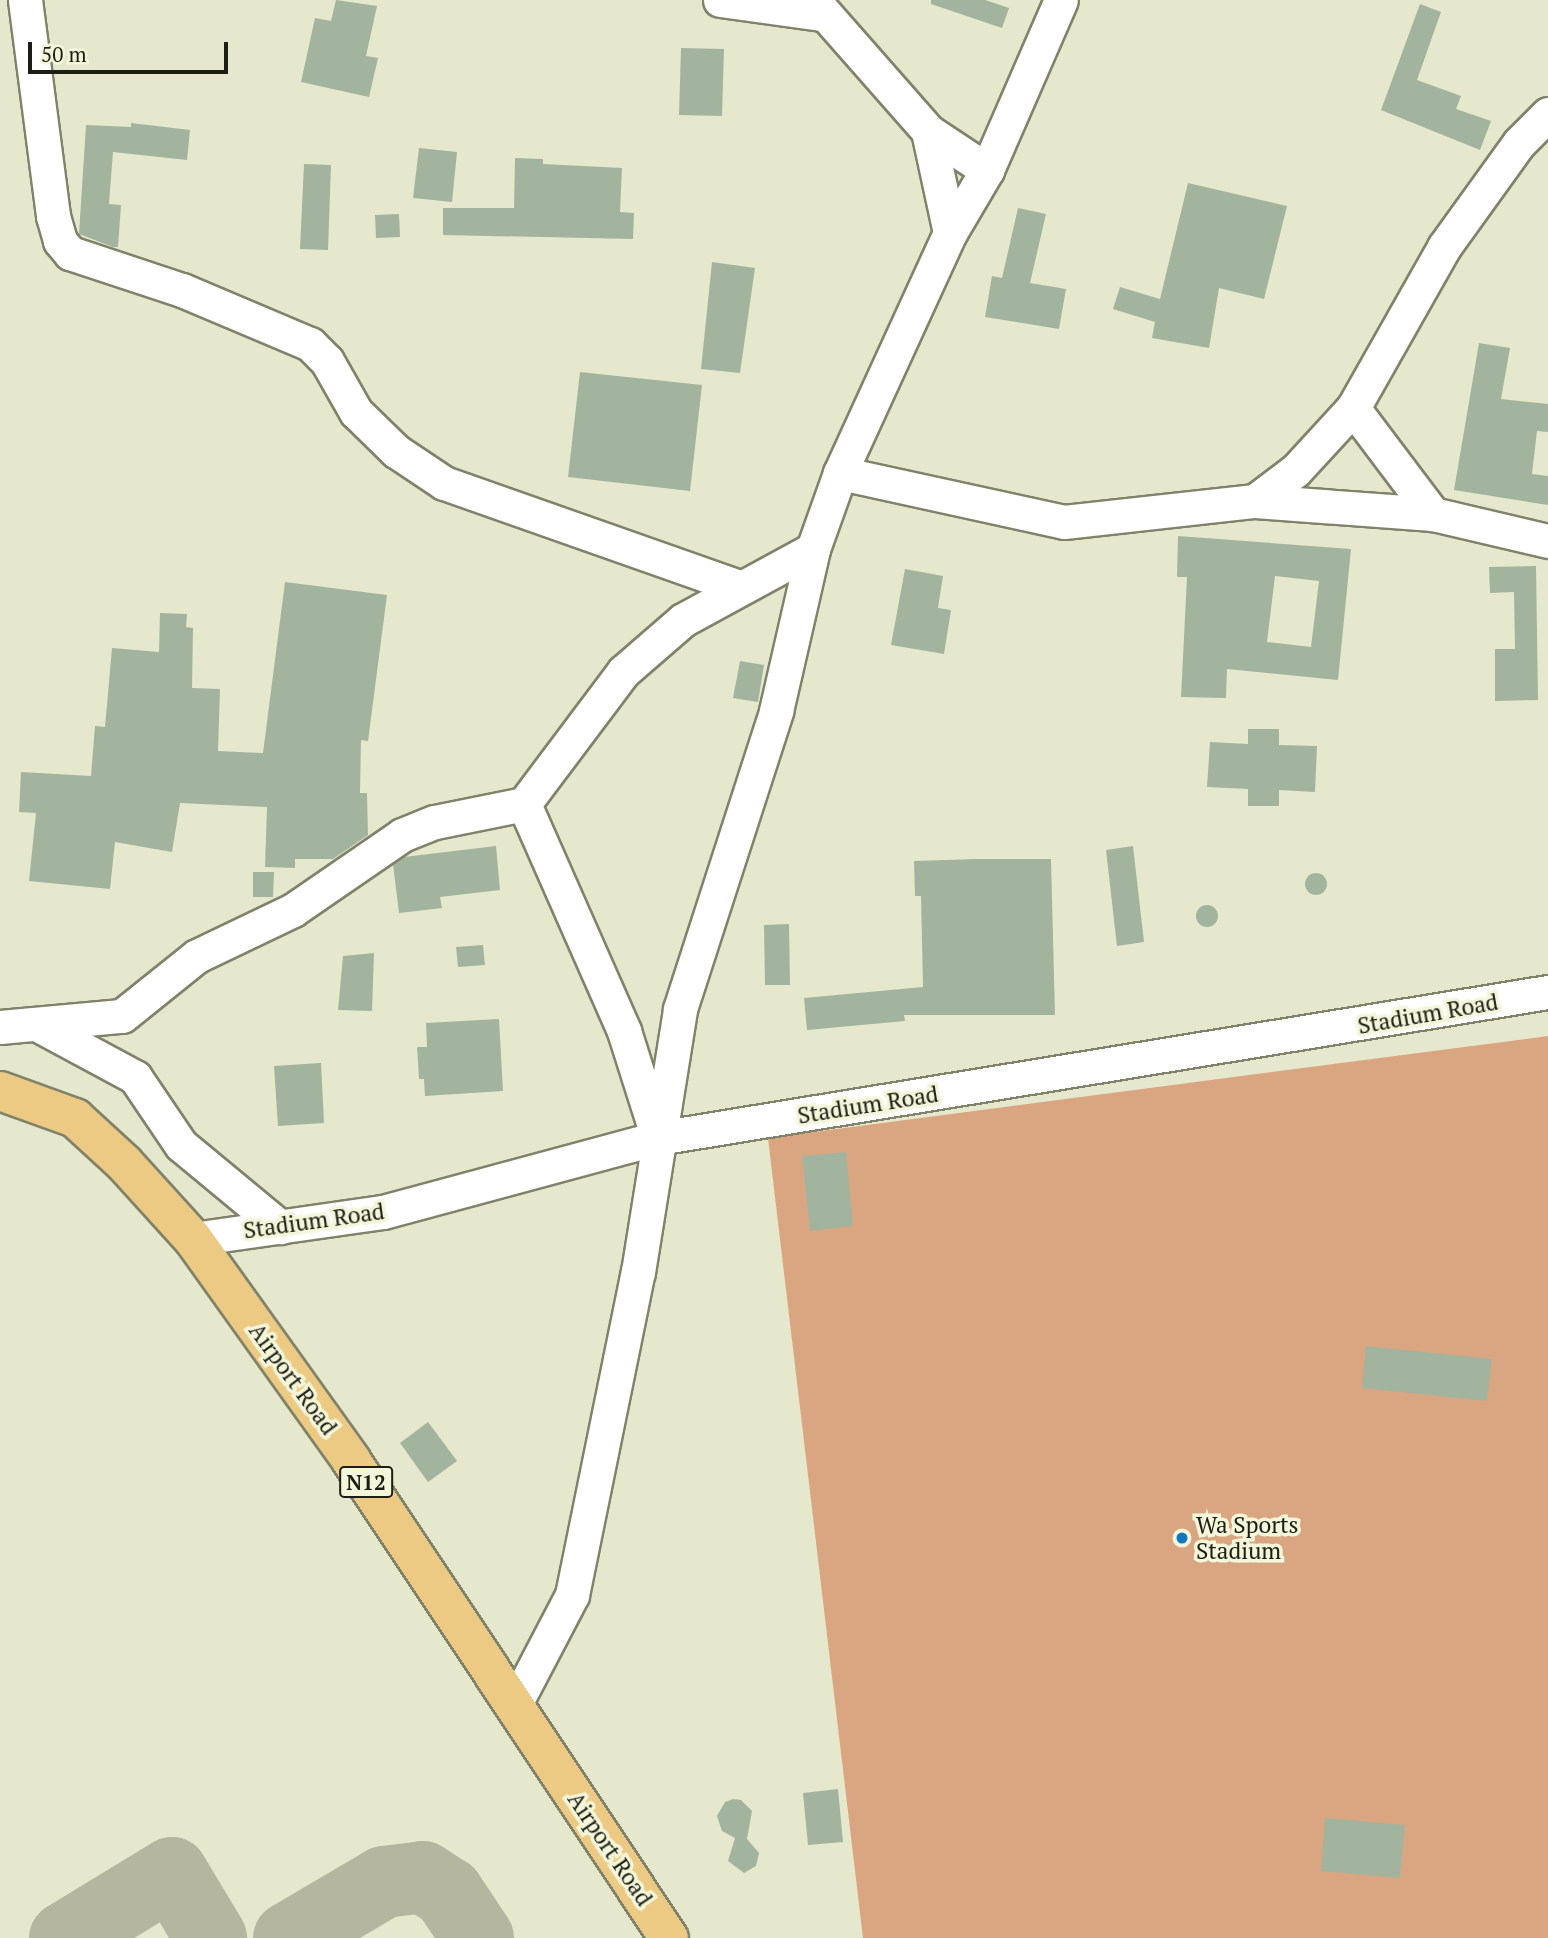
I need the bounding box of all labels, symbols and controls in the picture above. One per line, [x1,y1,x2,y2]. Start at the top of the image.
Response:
scale bar [32,28,231,72]
text: 50 m [41,40,87,68]
street label: Stadium Road [1356,988,1500,1040]
street label: Stadium Road [796,1080,940,1130]
street label: Stadium Road [242,1197,386,1245]
street label: Airport Road [243,1318,343,1440]
road number: N12 [338,1464,394,1500]
place label: Wa Sports Stadium [1196,1511,1299,1565]
marker: Wa Sports Stadium [1174,1530,1190,1546]
street label: Airport Road [562,1787,658,1911]

